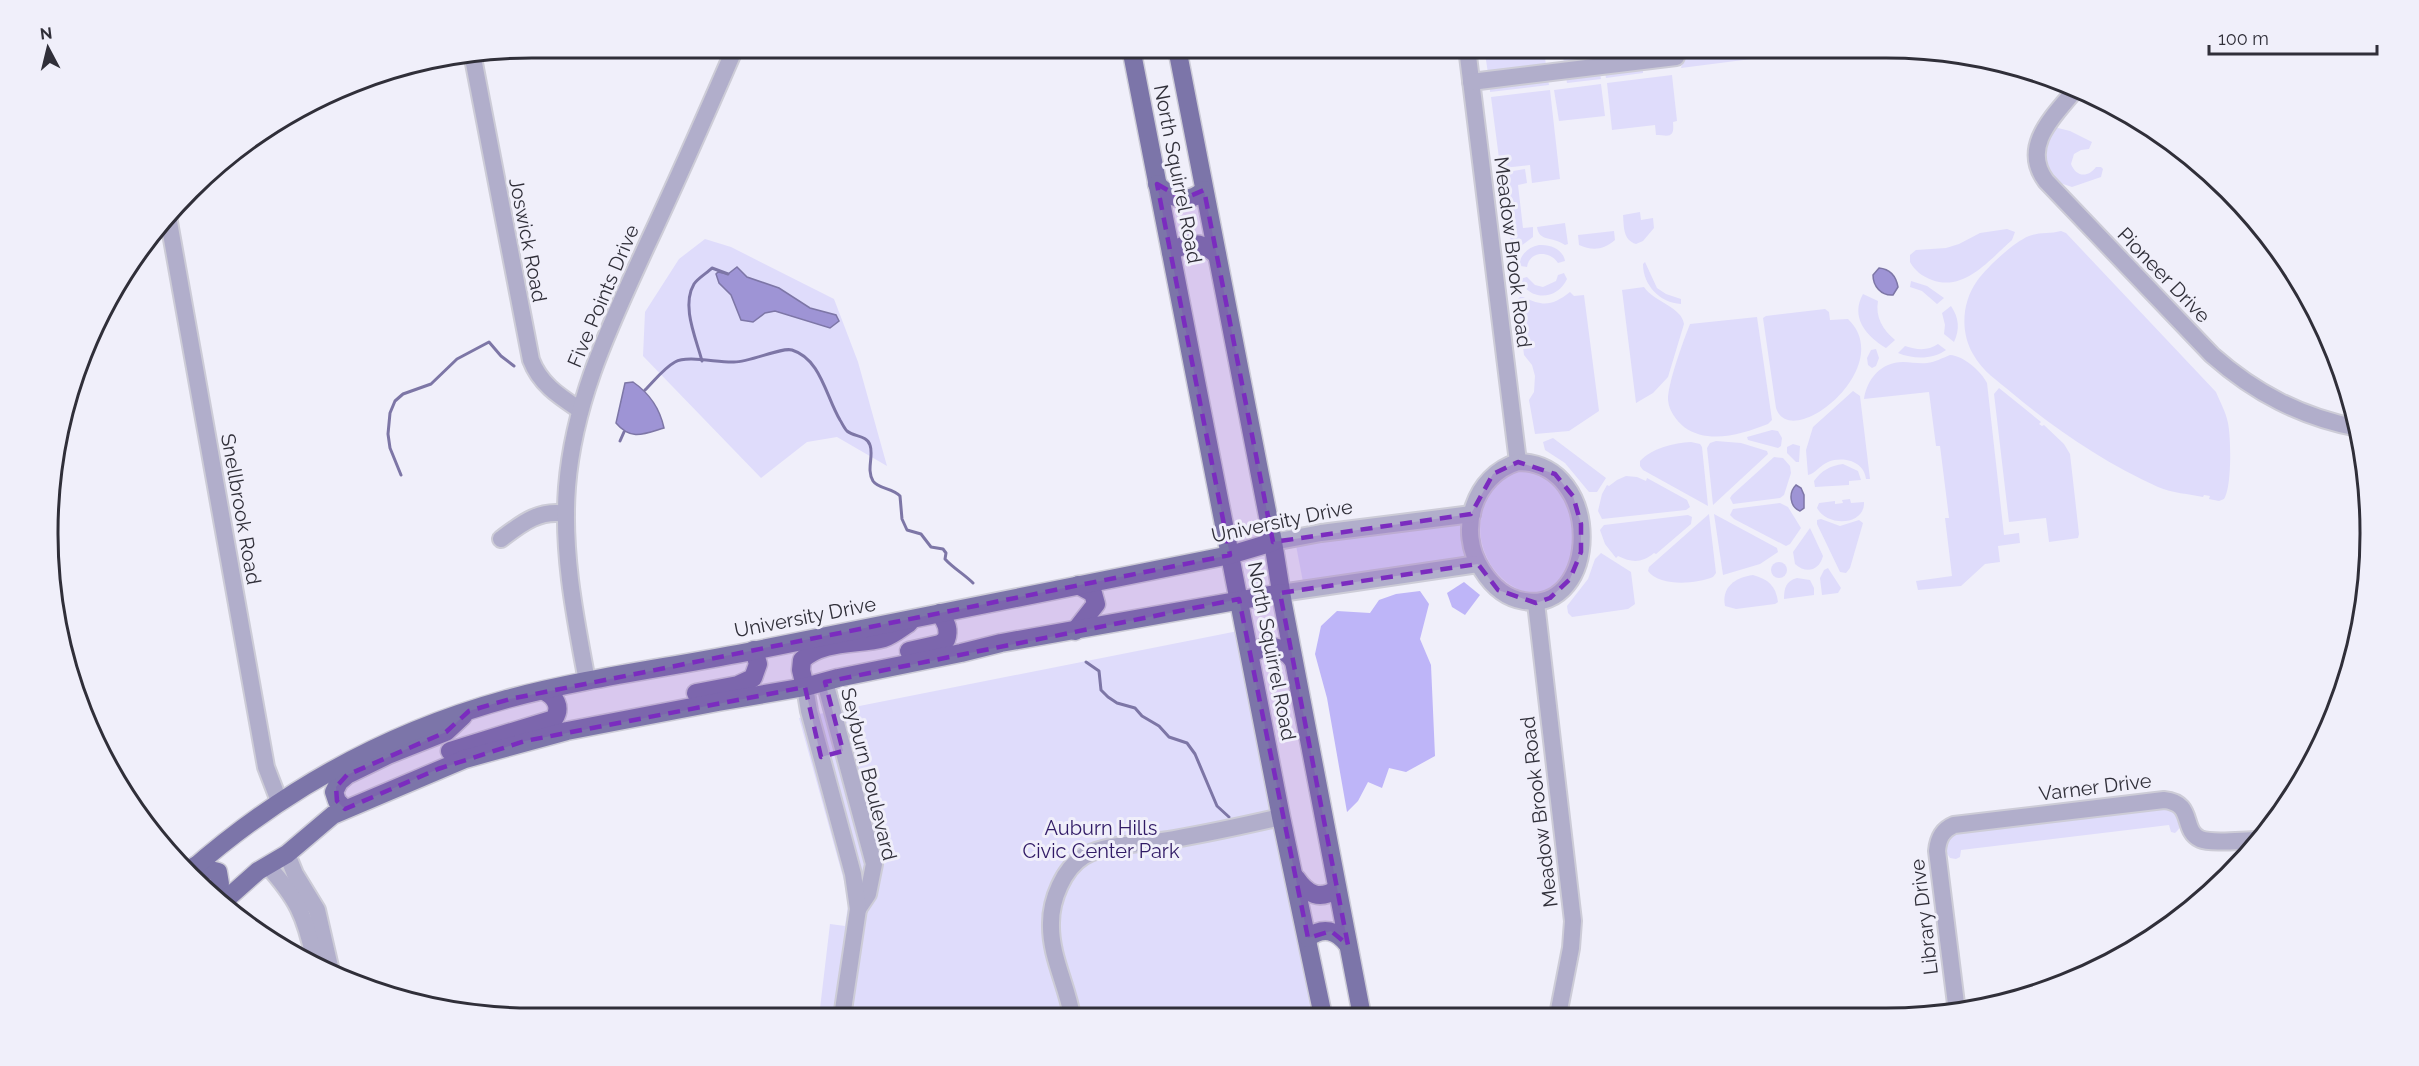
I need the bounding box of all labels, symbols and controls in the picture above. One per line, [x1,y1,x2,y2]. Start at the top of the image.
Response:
north arrow [18,18,78,78]
scale bar [2209,18,2377,56]
text: N [39,23,53,44]
text: 100 m [2218,28,2269,49]
street label: North Squirrel Road [1149,83,1207,265]
street label: Meadow Brook Road [1489,155,1537,349]
street label: Joswick Road [504,176,552,304]
street label: Five Points Drive [562,221,644,371]
street label: Pioneer Drive [2113,222,2216,328]
street label: Snellbrook Road [216,432,266,586]
street label: University Drive [1209,494,1355,548]
street label: North Squirrel Road [1243,560,1301,742]
street label: University Drive [732,591,878,643]
street label: Seyburn Boulevard [836,685,902,863]
street label: Meadow Brook Road [1515,715,1563,909]
street label: Varner Drive [2037,768,2153,806]
park label: Auburn Hills Civic Center Park [1023,816,1180,863]
street label: Library Drive [1905,858,1943,976]

